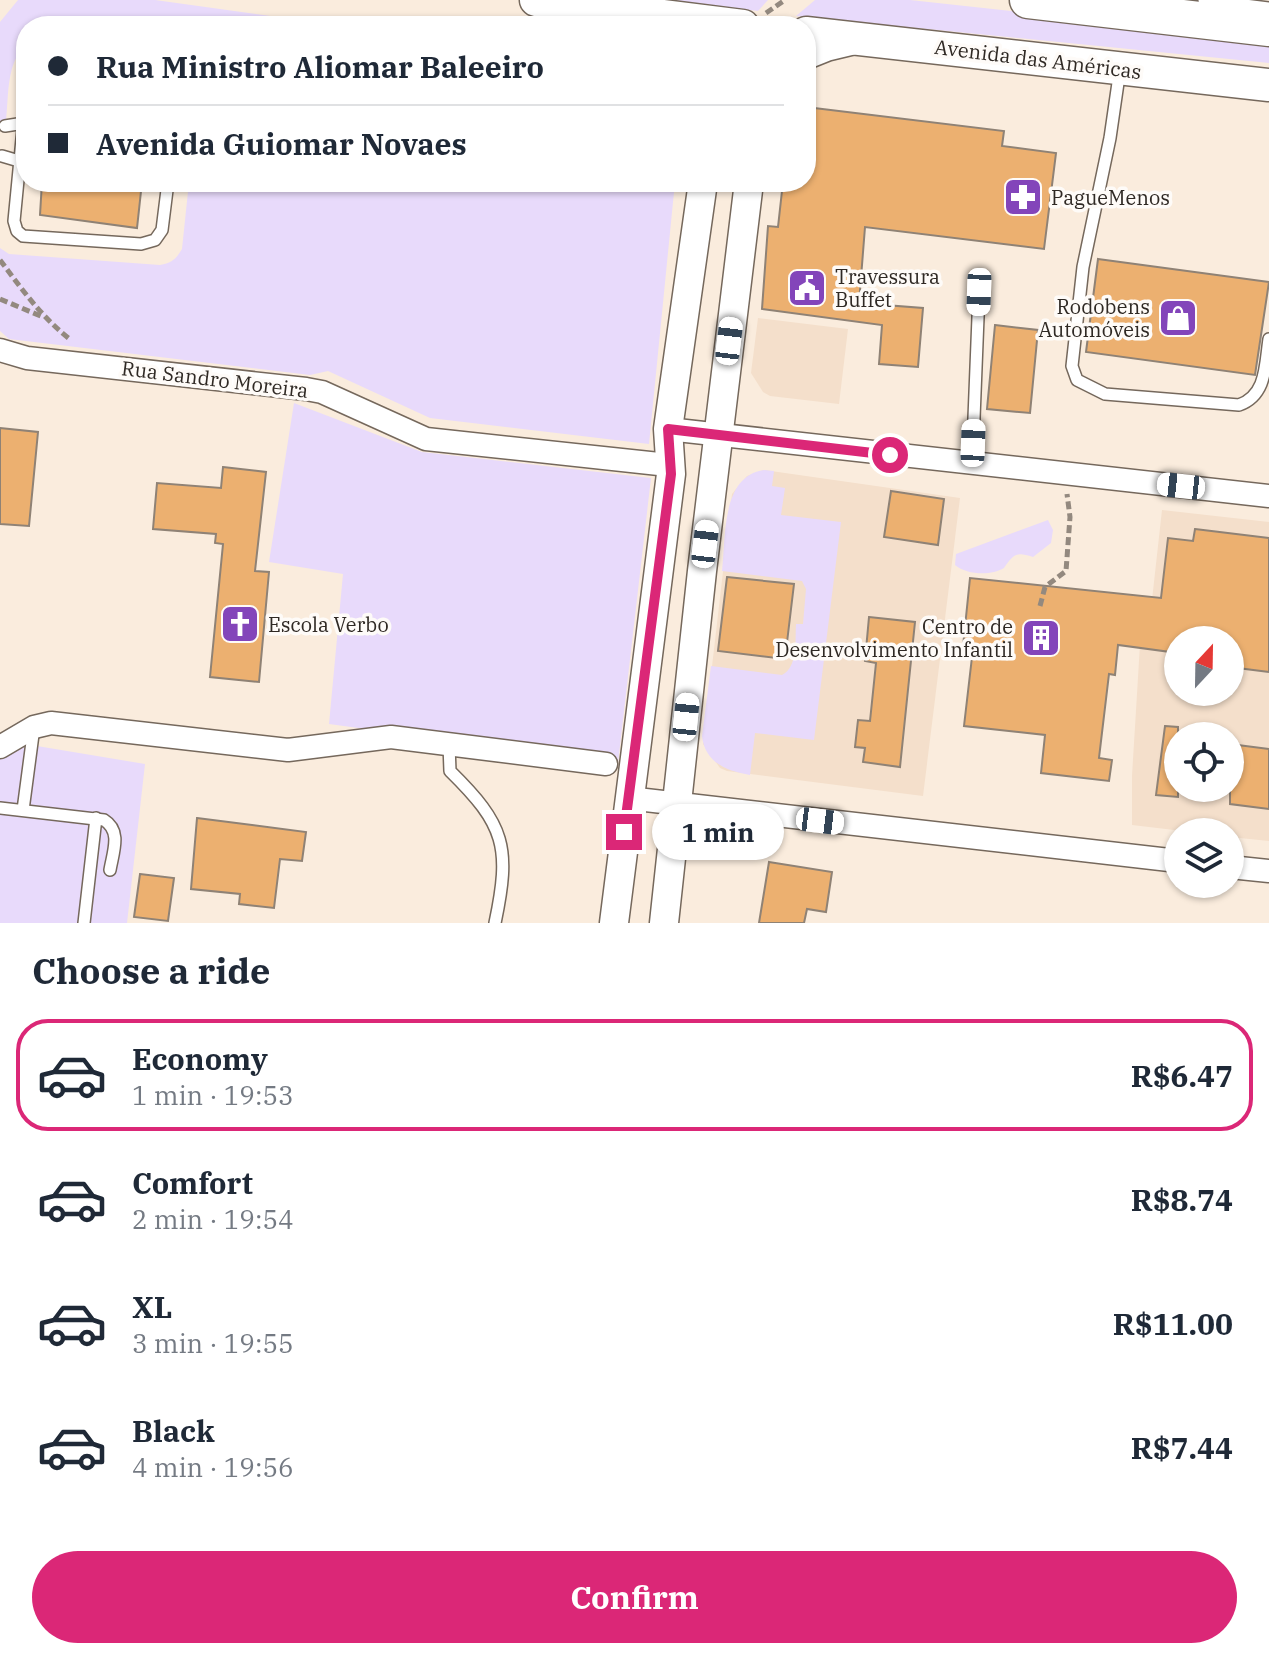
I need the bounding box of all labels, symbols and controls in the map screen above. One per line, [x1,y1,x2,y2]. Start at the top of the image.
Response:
street label: Avenida das Américas [933,33,1143,85]
text: Rua Ministro Aliomar Baleeiro [96,47,544,86]
text: Avenida Guiomar Novaes [96,124,467,163]
pharmacy icon: PagueMenos [1002,176,1044,218]
place label: PagueMenos [1051,184,1170,211]
place label: Travessura Buffet [835,263,940,313]
public building icon: Travessura Buffet [786,267,828,309]
car [966,268,992,316]
place label: Rodobens Automóveis [1039,293,1150,343]
shop icon: Rodobens Automóveis [1157,297,1199,339]
car [714,316,744,366]
street label: Rua Sandro Moreira [120,354,310,404]
car [960,419,986,467]
route start [872,437,908,473]
car [1156,472,1206,500]
car [690,519,720,569]
church icon: Escola Verbo [219,603,261,645]
place label: Escola Verbo [268,611,389,638]
place label: Centro de Desenvolvimento Infantil [775,613,1013,663]
building icon: Centro de Desenvolvimento Infantil [1020,617,1062,659]
north arrow [1164,626,1244,706]
map controls [1164,626,1244,898]
car [672,692,700,742]
button: locate [1164,722,1244,802]
callout: 1 min [652,804,784,860]
car [795,806,845,836]
route end [606,814,642,850]
text: 1 min [682,815,754,849]
button: layers [1164,818,1244,898]
text: Choose a ride [32,947,271,994]
icon: car [36,1039,108,1111]
text: Economy [132,1039,268,1078]
text: R$6.47 [1131,1056,1233,1095]
text: 1 min · 19:53 [132,1078,294,1112]
icon: car [36,1163,108,1235]
text: Comfort [132,1163,253,1202]
text: R$8.74 [1131,1180,1233,1219]
text: 2 min · 19:54 [132,1202,294,1236]
icon: car [36,1287,108,1359]
text: XL [132,1287,172,1326]
text: R$11.00 [1113,1304,1233,1343]
text: 3 min · 19:55 [132,1326,294,1360]
icon: car [36,1411,108,1483]
text: Black [132,1411,215,1450]
text: R$7.44 [1131,1428,1233,1467]
text: 4 min · 19:56 [132,1450,294,1484]
button: Confirm [32,1551,1237,1643]

